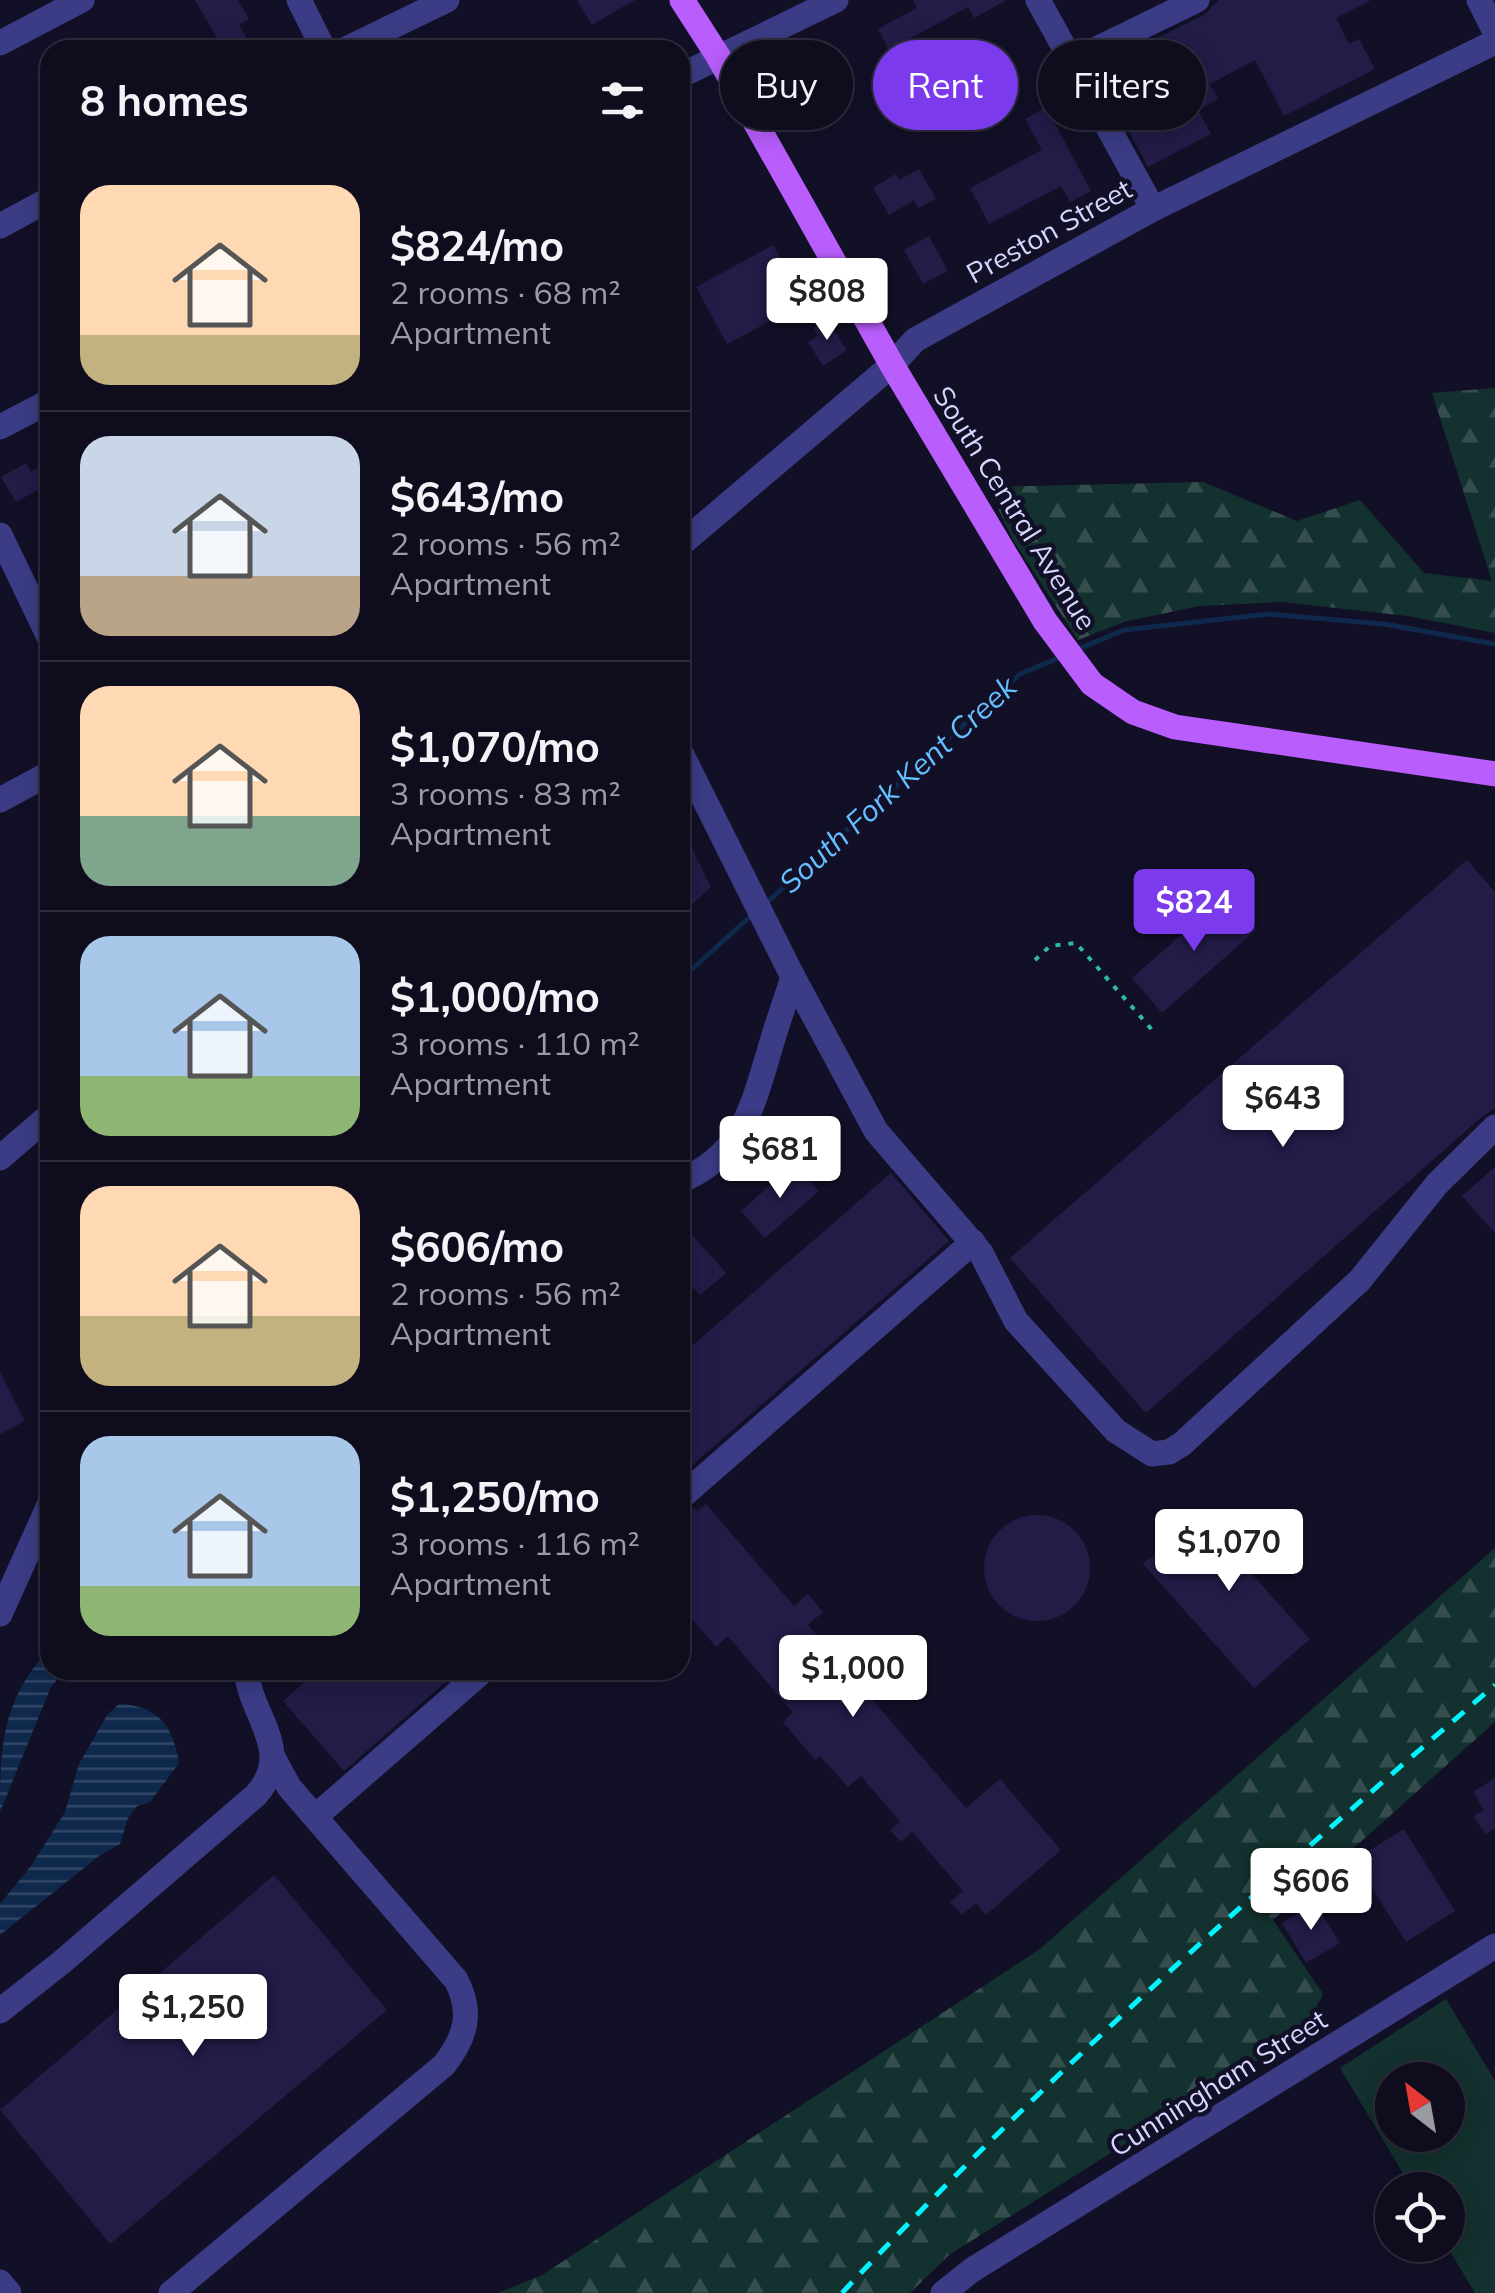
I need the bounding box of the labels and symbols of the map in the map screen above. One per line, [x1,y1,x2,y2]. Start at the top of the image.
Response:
street label: Preston Street [960,171,1138,290]
pin: $808 [768,258,886,343]
street label: South Central Avenue [926,379,1105,636]
water label: South Fork Kent Creek [771,666,1025,901]
pin: $824 [1135,869,1253,954]
pin: $643 [1224,1065,1342,1150]
pin: $681 [721,1116,839,1201]
pin: $1,070 [1148,1509,1310,1594]
pin: $1,000 [772,1635,934,1720]
pin: $606 [1252,1848,1370,1933]
pin: $1,250 [112,1974,274,2059]
street label: Cunningham Street [1102,2001,1333,2164]
north arrow [1375,2062,1465,2152]

